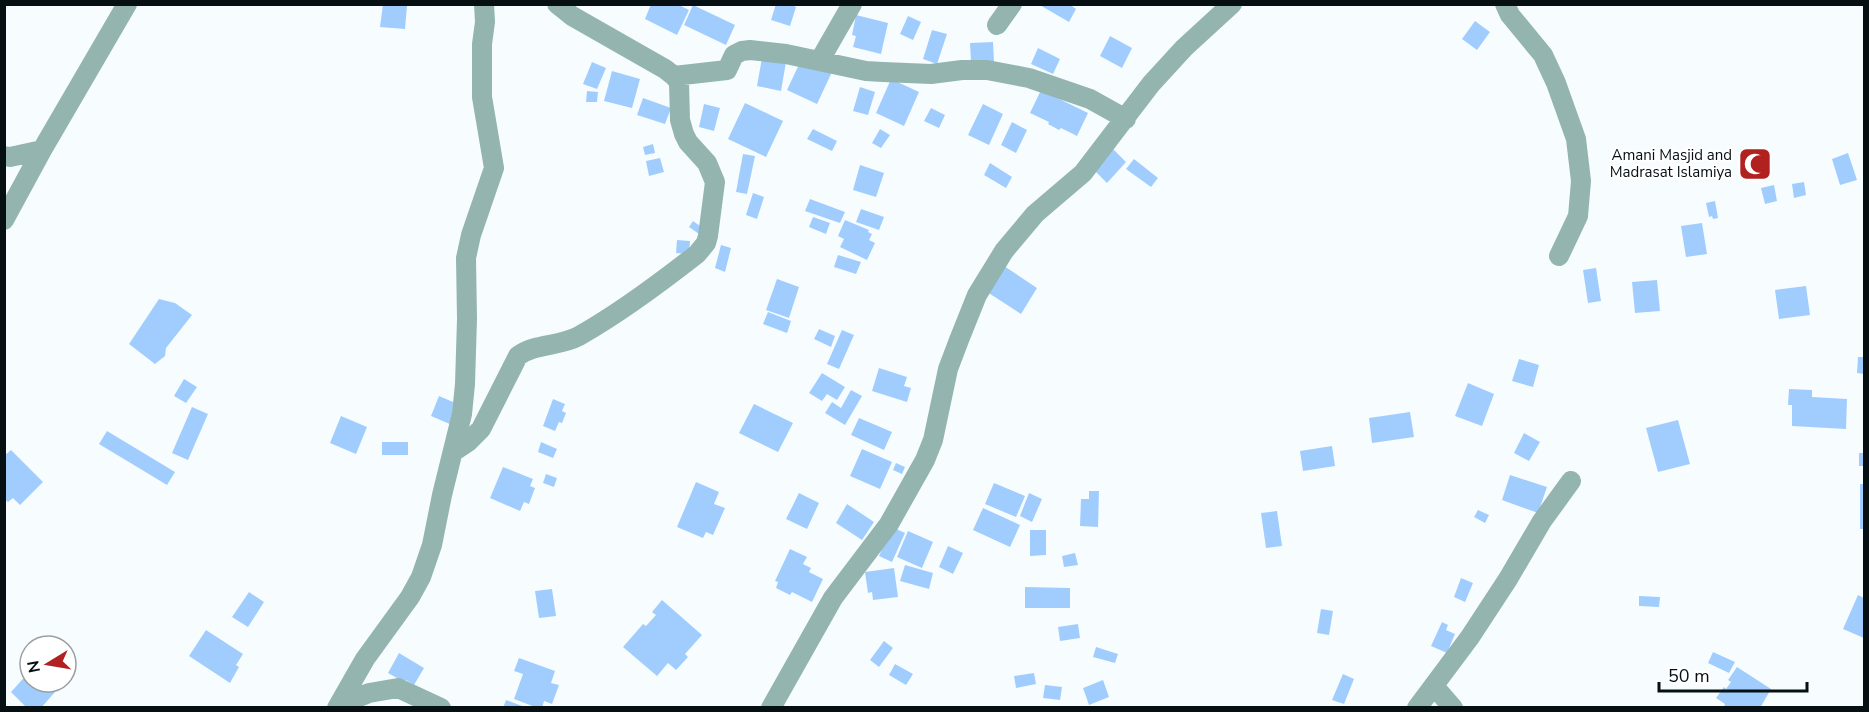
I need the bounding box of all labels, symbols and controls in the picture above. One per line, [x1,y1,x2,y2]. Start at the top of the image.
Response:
place label: Amani Masjid and Madrasat Islamiya [1610,145,1732,182]
mosque icon: Amani Masjid and Madrasat Islamiya [1737,146,1773,182]
north arrow [18,634,78,694]
scale bar [1659,655,1808,693]
text: N [22,659,46,675]
text: 50 m [1668,664,1710,688]

